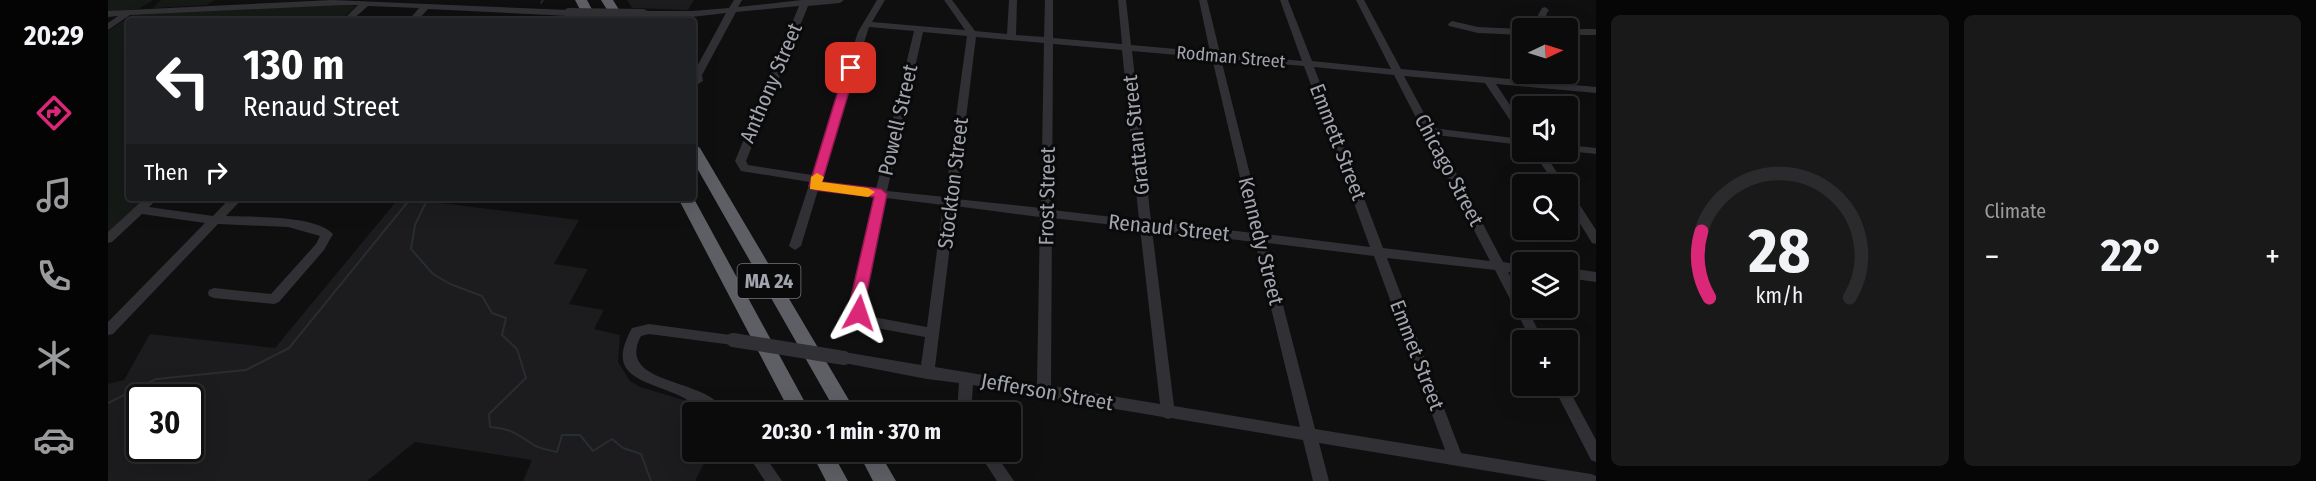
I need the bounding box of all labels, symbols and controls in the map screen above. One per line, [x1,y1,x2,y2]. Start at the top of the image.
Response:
north arrow [1512,18,1578,84]
map controls [1512,18,1578,396]
street label: Anthony Street [734,19,808,147]
text: 20:29 [24,20,84,52]
text: 130 m [243,40,344,90]
street label: Rodman Street [1176,41,1287,73]
icon: left [144,42,222,120]
pin [825,42,876,93]
icon: arrive [834,51,867,84]
street label: Powell Street [873,62,923,178]
street label: Grattan Street [1117,74,1155,196]
street label: Emmett Street [1304,80,1372,204]
text: Renaud Street [243,91,399,123]
icon: directions [33,92,75,134]
button: sound [1512,96,1578,162]
street label: Chicago Street [1409,110,1489,230]
street label: Stockton Street [932,116,974,250]
street label: Frost Street [1033,146,1061,246]
icon: right [200,156,233,189]
text: Then [144,159,188,186]
icon: music [33,174,75,216]
street label: Kennedy Street [1233,174,1289,308]
button: search [1512,174,1578,240]
text: Climate [1985,199,2046,223]
street label: Renaud Street [1107,209,1231,247]
text: 28 [1748,214,1811,289]
text: 22° [2101,229,2164,283]
text: − [1985,237,1999,277]
text: + [2265,237,2280,277]
button: layers [1512,252,1578,318]
icon: phone [33,255,75,297]
road number: MA 24 [738,264,800,298]
position arrow [827,281,891,345]
text: km/h [1756,283,1804,309]
street label: Emmet Street [1384,296,1450,414]
button: + [1512,330,1578,396]
icon: climate [33,337,75,379]
street label: Jefferson Street [979,368,1115,416]
speed limit sign: 30 [126,384,204,462]
text: 20:30 · 1 min · 370 m [762,418,941,445]
icon: car [33,419,75,461]

